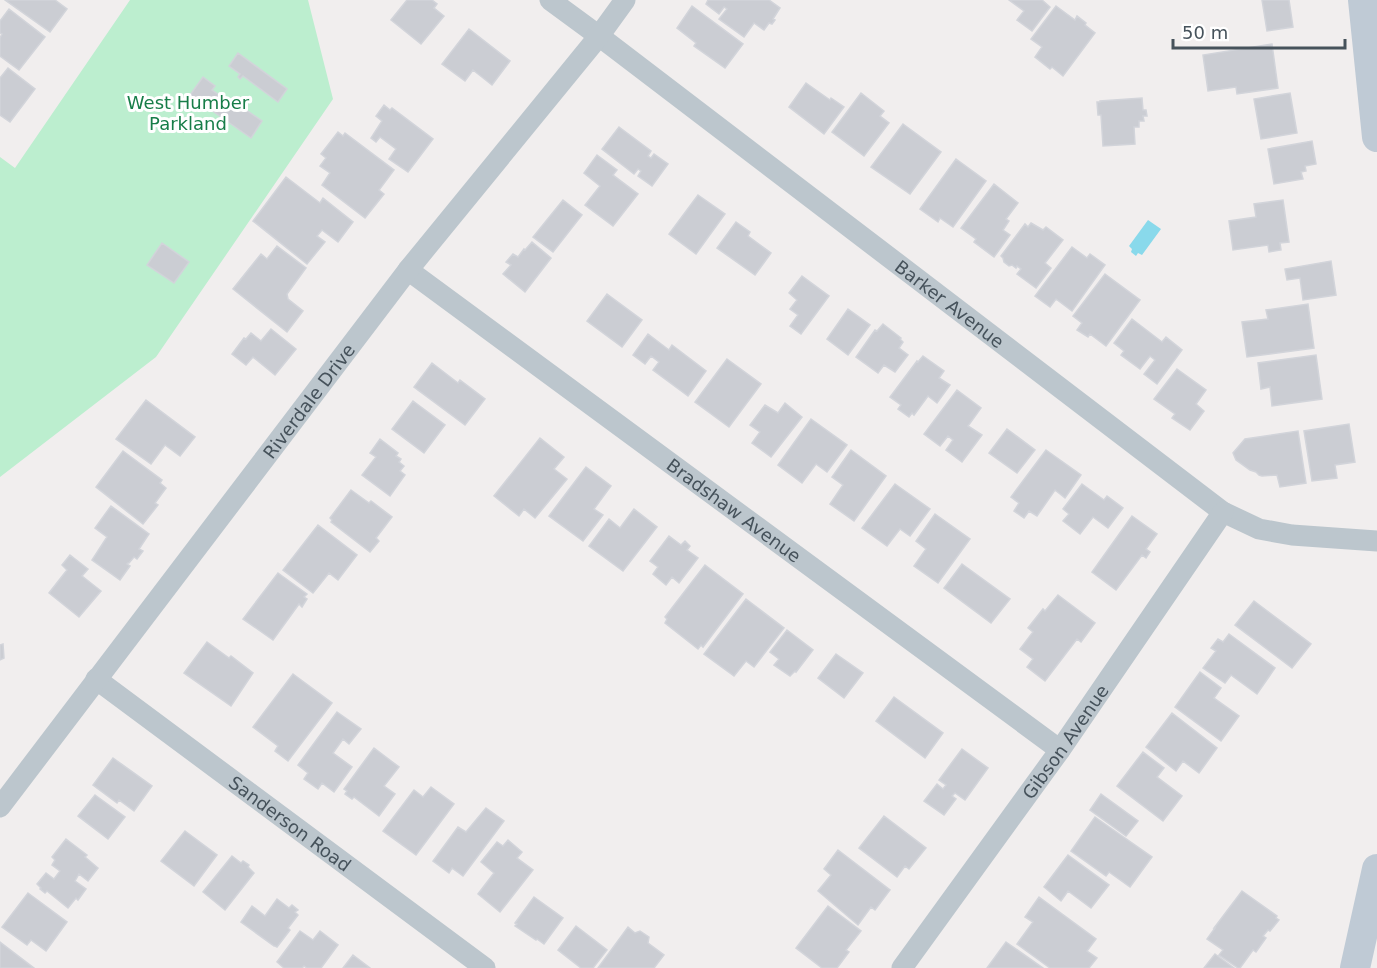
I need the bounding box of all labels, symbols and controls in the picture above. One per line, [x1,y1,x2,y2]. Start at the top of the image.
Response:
scale bar [1173,12,1346,50]
text: 50 m [1182,22,1228,43]
park label: West Humber Parkland [127,92,250,134]
street label: Barker Avenue [891,255,1009,352]
street label: Riverdale Drive [258,339,359,462]
street label: Bradshaw Avenue [663,454,805,566]
street label: Gibson Avenue [1018,680,1112,803]
street label: Sanderson Road [225,771,355,875]

